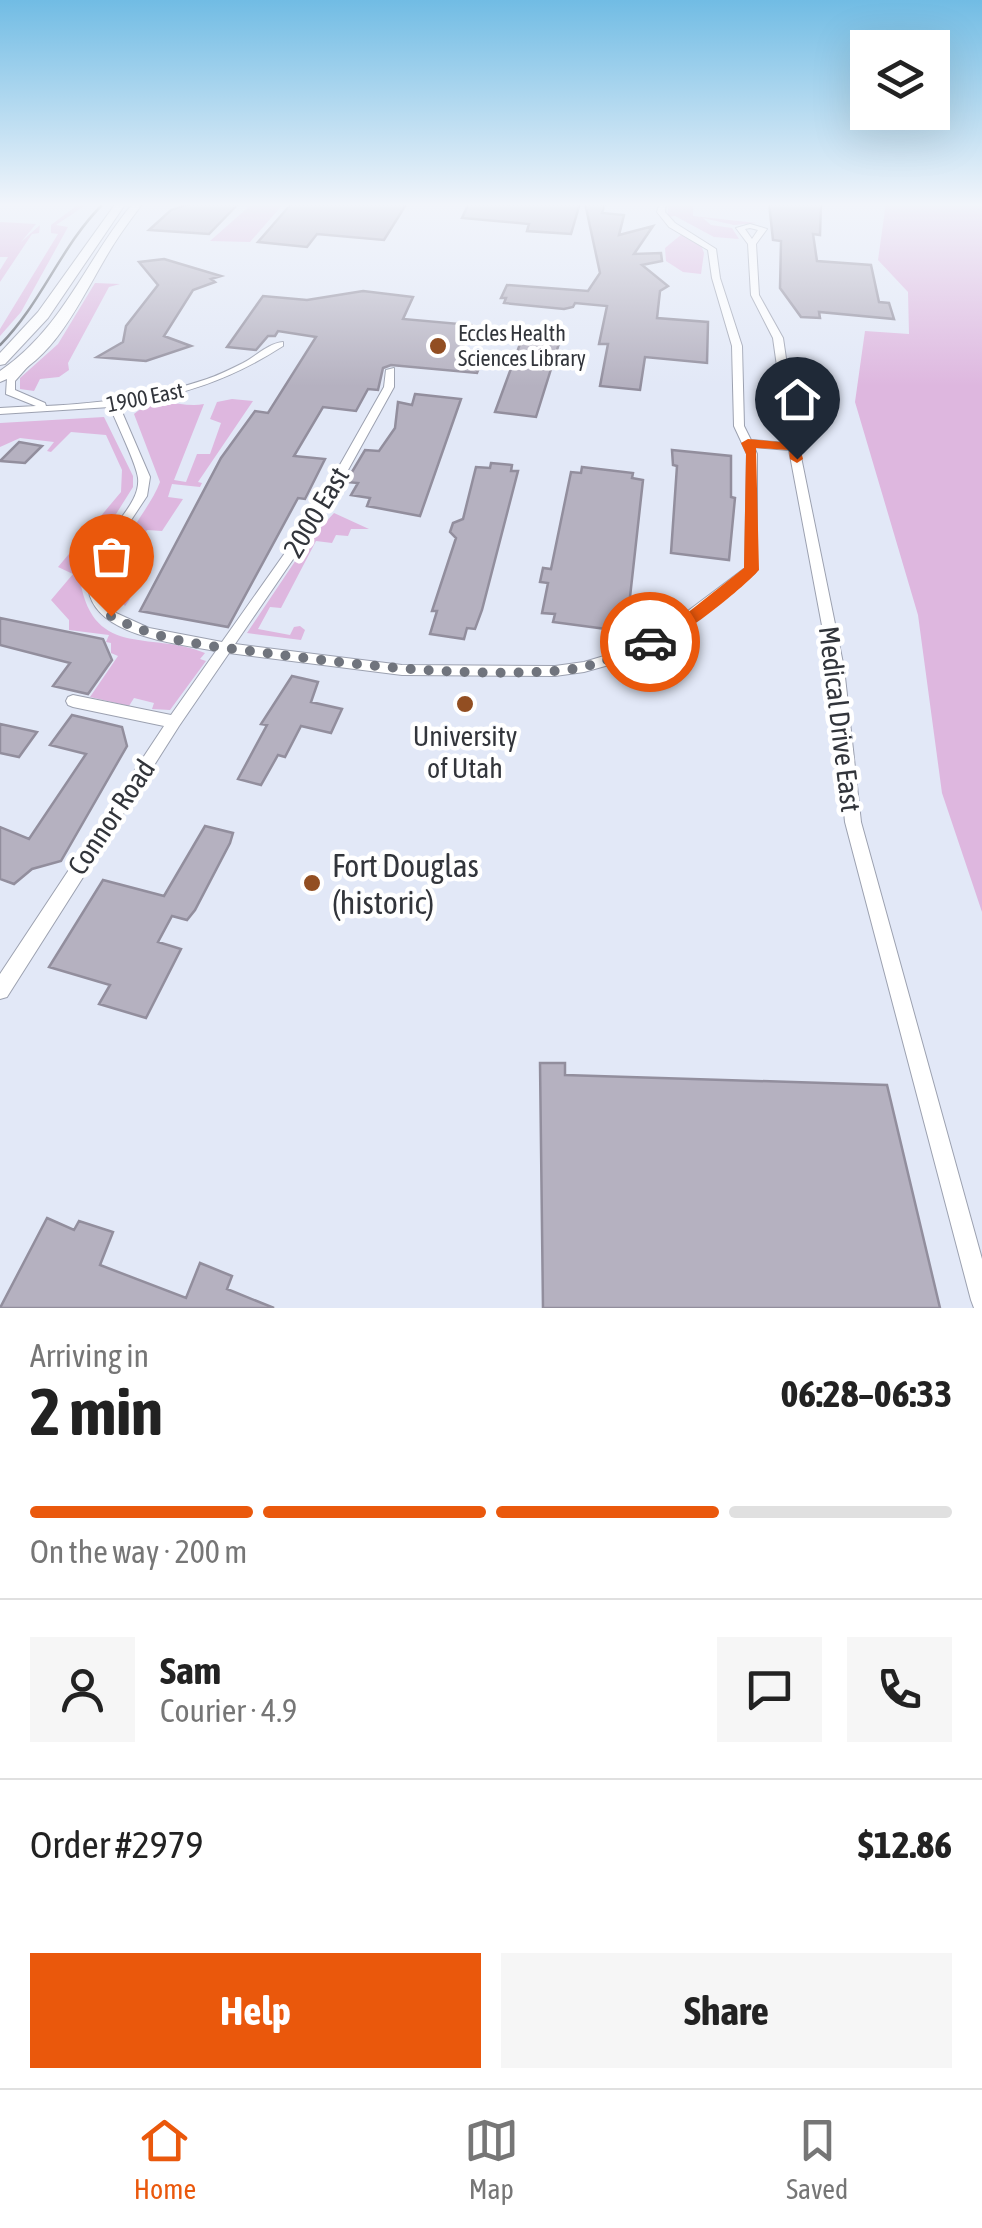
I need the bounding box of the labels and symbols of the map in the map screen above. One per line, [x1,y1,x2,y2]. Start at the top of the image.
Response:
place label: Eccles Health Sciences Library [458,320,586,371]
marker: Eccles Health Sciences Library [427,335,449,357]
pin [755,357,840,460]
street label: 1900 East [104,377,186,417]
street label: 2000 East [277,461,355,563]
pin [69,514,154,617]
courier [600,592,700,692]
street label: Medical Drive East [813,624,867,814]
marker: University of Utah [454,693,476,715]
place label: University of Utah [413,720,517,784]
street label: Connor Road [61,753,161,881]
place label: Fort Douglas (historic) [332,847,479,921]
marker: Fort Douglas (historic) [301,872,323,894]

